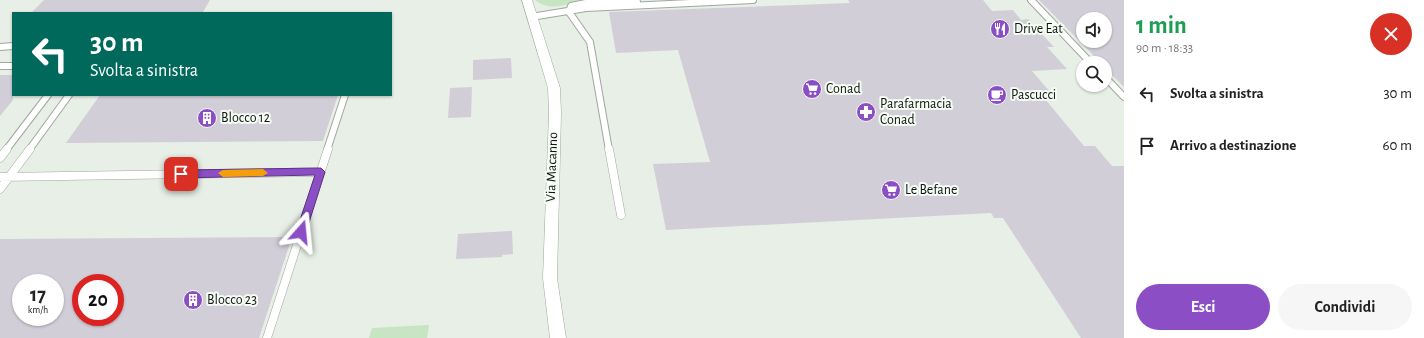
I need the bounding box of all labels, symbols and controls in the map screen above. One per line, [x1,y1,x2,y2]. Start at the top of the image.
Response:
map controls [1076,12,1112,92]
button: sound [1076,12,1112,48]
button: close [1370,13,1412,55]
text: 1 min [1136,14,1187,38]
restaurant icon: Drive Eat [989,18,1011,40]
place label: Drive Eat [1014,22,1063,36]
icon: left [24,28,76,80]
text: 30 m [90,29,143,57]
text: 90 m · 18:33 [1136,42,1193,55]
button: search [1076,56,1112,92]
text: Svolta a sinistra [90,62,198,80]
supermarket icon: Conad [801,78,823,100]
place label: Conad [826,82,861,96]
icon: left [1136,83,1158,105]
cafe icon: Pascucci [986,84,1008,106]
text: Svolta a sinistra [1170,86,1264,101]
text: 30 m [1383,86,1412,101]
place label: Pascucci [1011,88,1056,102]
place label: Parafarmacia Conad [880,97,952,127]
pharmacy icon: Parafarmacia Conad [855,101,877,123]
building icon: Blocco 12 [196,107,218,129]
place label: Blocco 12 [221,111,270,125]
street label: Via Macanno [544,132,560,202]
icon: arrive [1136,135,1158,157]
text: Arrivo a destinazione [1170,138,1296,153]
text: 60 m [1383,138,1412,153]
pin [164,157,198,191]
icon: arrive [170,163,192,185]
supermarket icon: Le Befane [880,179,902,201]
place label: Le Befane [905,183,957,197]
position arrow [280,211,322,253]
speed limit sign: 20 [72,274,124,326]
button: Esci [1136,284,1270,330]
button: Condividi [1278,284,1412,330]
text: 17 [30,285,46,305]
building icon: Blocco 23 [182,289,204,311]
place label: Blocco 23 [207,293,257,307]
text: km/h [28,305,48,315]

